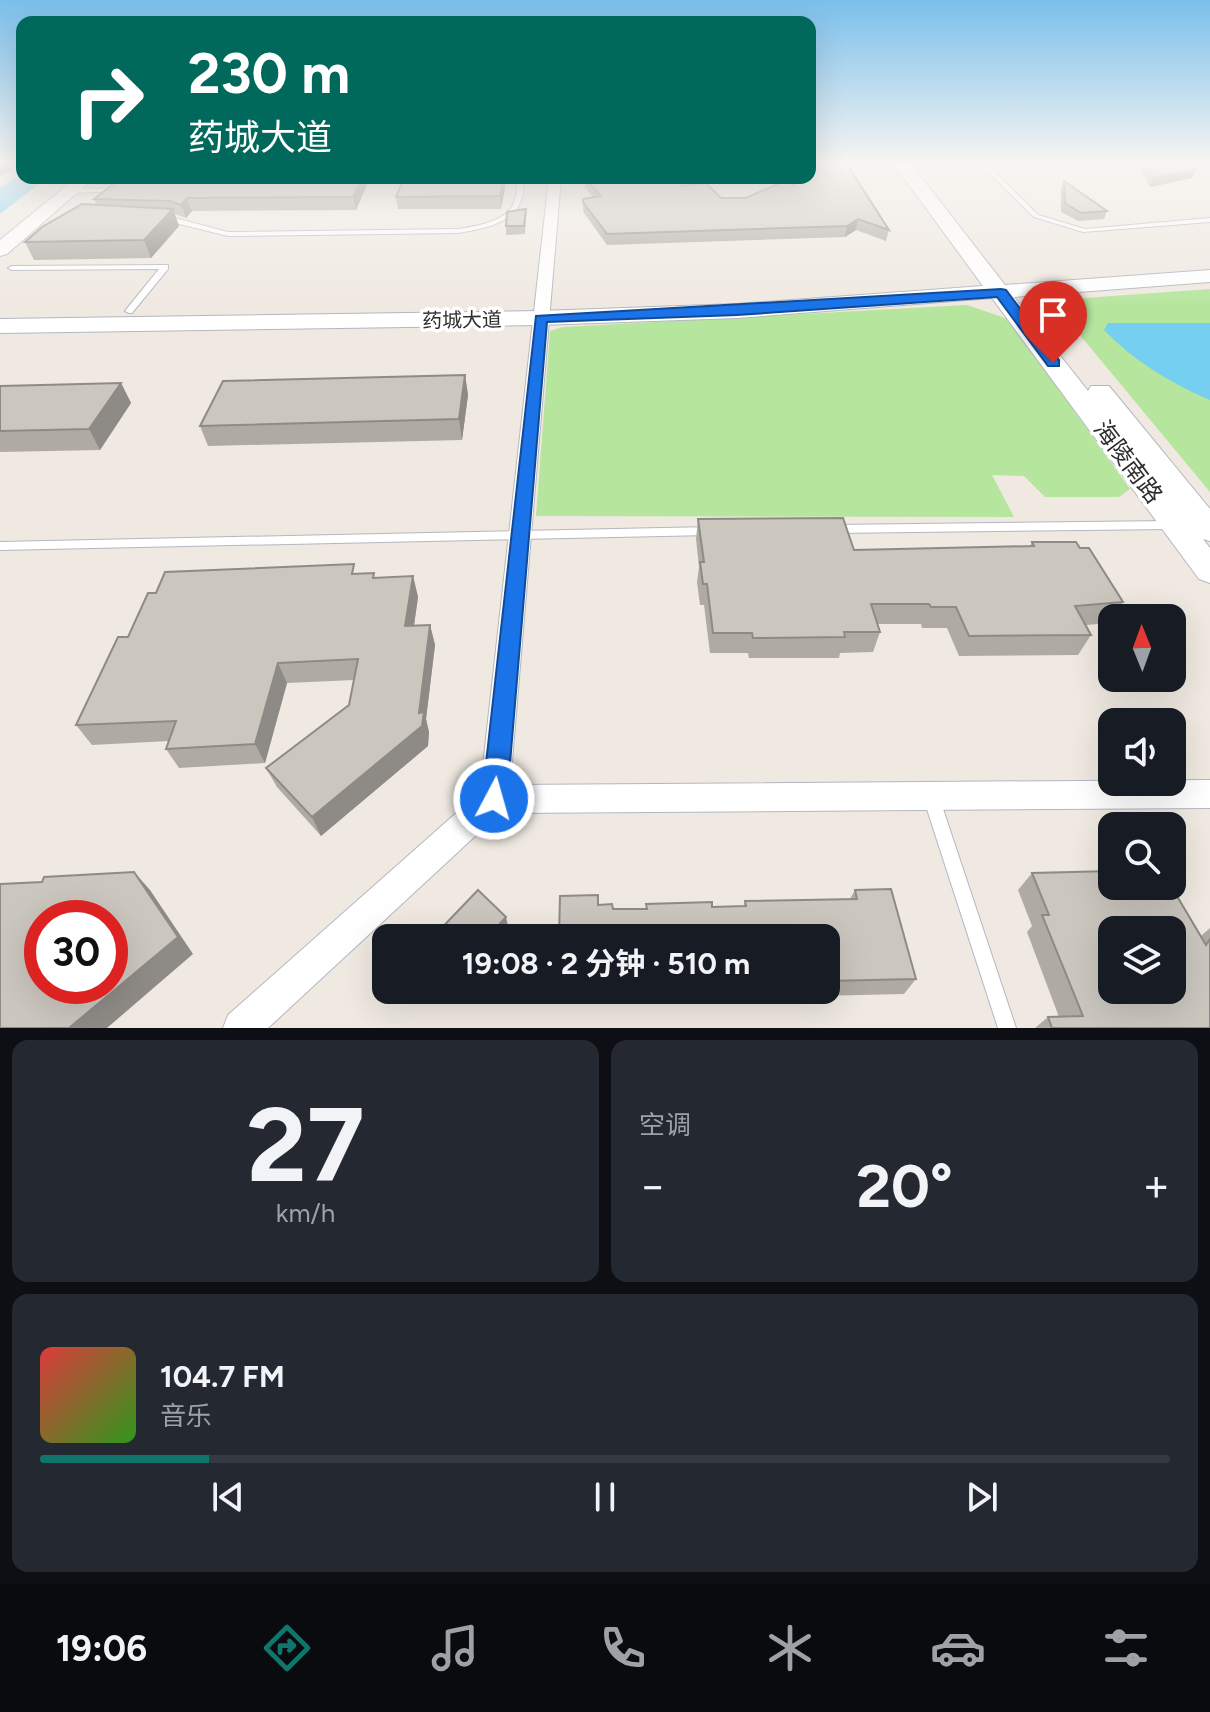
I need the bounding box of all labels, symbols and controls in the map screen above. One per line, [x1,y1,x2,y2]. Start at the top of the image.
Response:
text: 230 m [188,40,350,107]
icon: right [56,48,160,152]
text: 药城大道 [188,116,332,159]
pin [1019,281,1087,363]
icon: arrive [1031,293,1075,337]
street label: 药城大道 [422,307,502,333]
street label: 海陵南路 [1088,415,1169,509]
north arrow [1098,604,1186,692]
map controls [1098,604,1186,1004]
button: sound [1098,708,1186,796]
position arrow [452,757,536,841]
button: search [1098,812,1186,900]
speed limit sign: 30 [24,900,128,1004]
button: layers [1098,916,1186,1004]
text: 19:08 · 2 分钟 · 510 m [462,945,750,982]
text: 27 [246,1082,365,1207]
text: 空调 [639,1109,691,1141]
text: 20° [856,1150,953,1222]
text: − [639,1159,666,1212]
text: + [1143,1159,1170,1212]
text: km/h [276,1197,335,1229]
text: 104.7 FM [160,1358,285,1395]
text: 音乐 [160,1400,212,1432]
icon: previous [206,1475,250,1519]
icon: pause [583,1475,627,1519]
icon: next [960,1475,1004,1519]
icon: directions [259,1620,315,1676]
icon: music [427,1620,483,1676]
icon: phone [595,1620,651,1676]
icon: climate [762,1620,818,1676]
icon: car [930,1620,986,1676]
icon: filters [1098,1620,1154,1676]
text: 19:06 [56,1627,147,1670]

